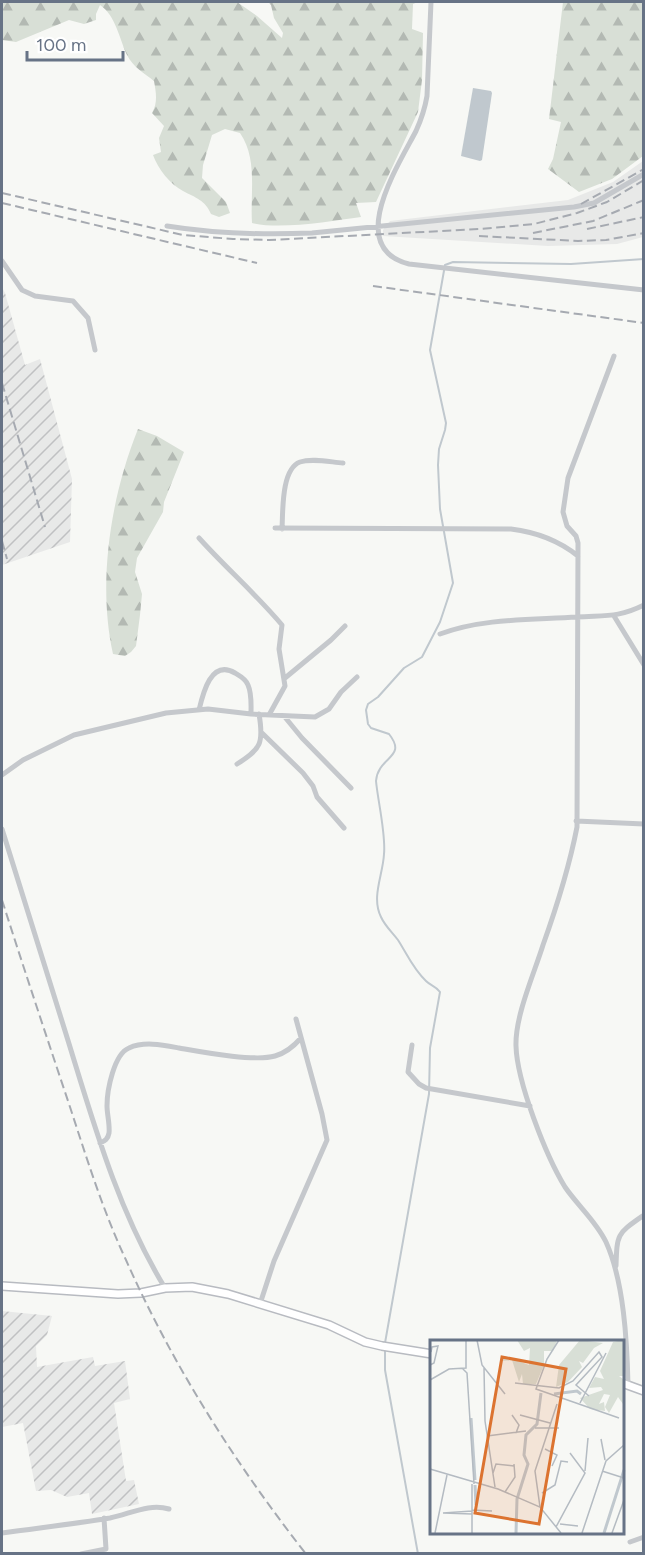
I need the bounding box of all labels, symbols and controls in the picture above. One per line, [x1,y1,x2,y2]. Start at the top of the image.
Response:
scale bar [27,24,123,62]
text: 100 m [36,34,86,56]
inset map [430,1340,624,1534]

